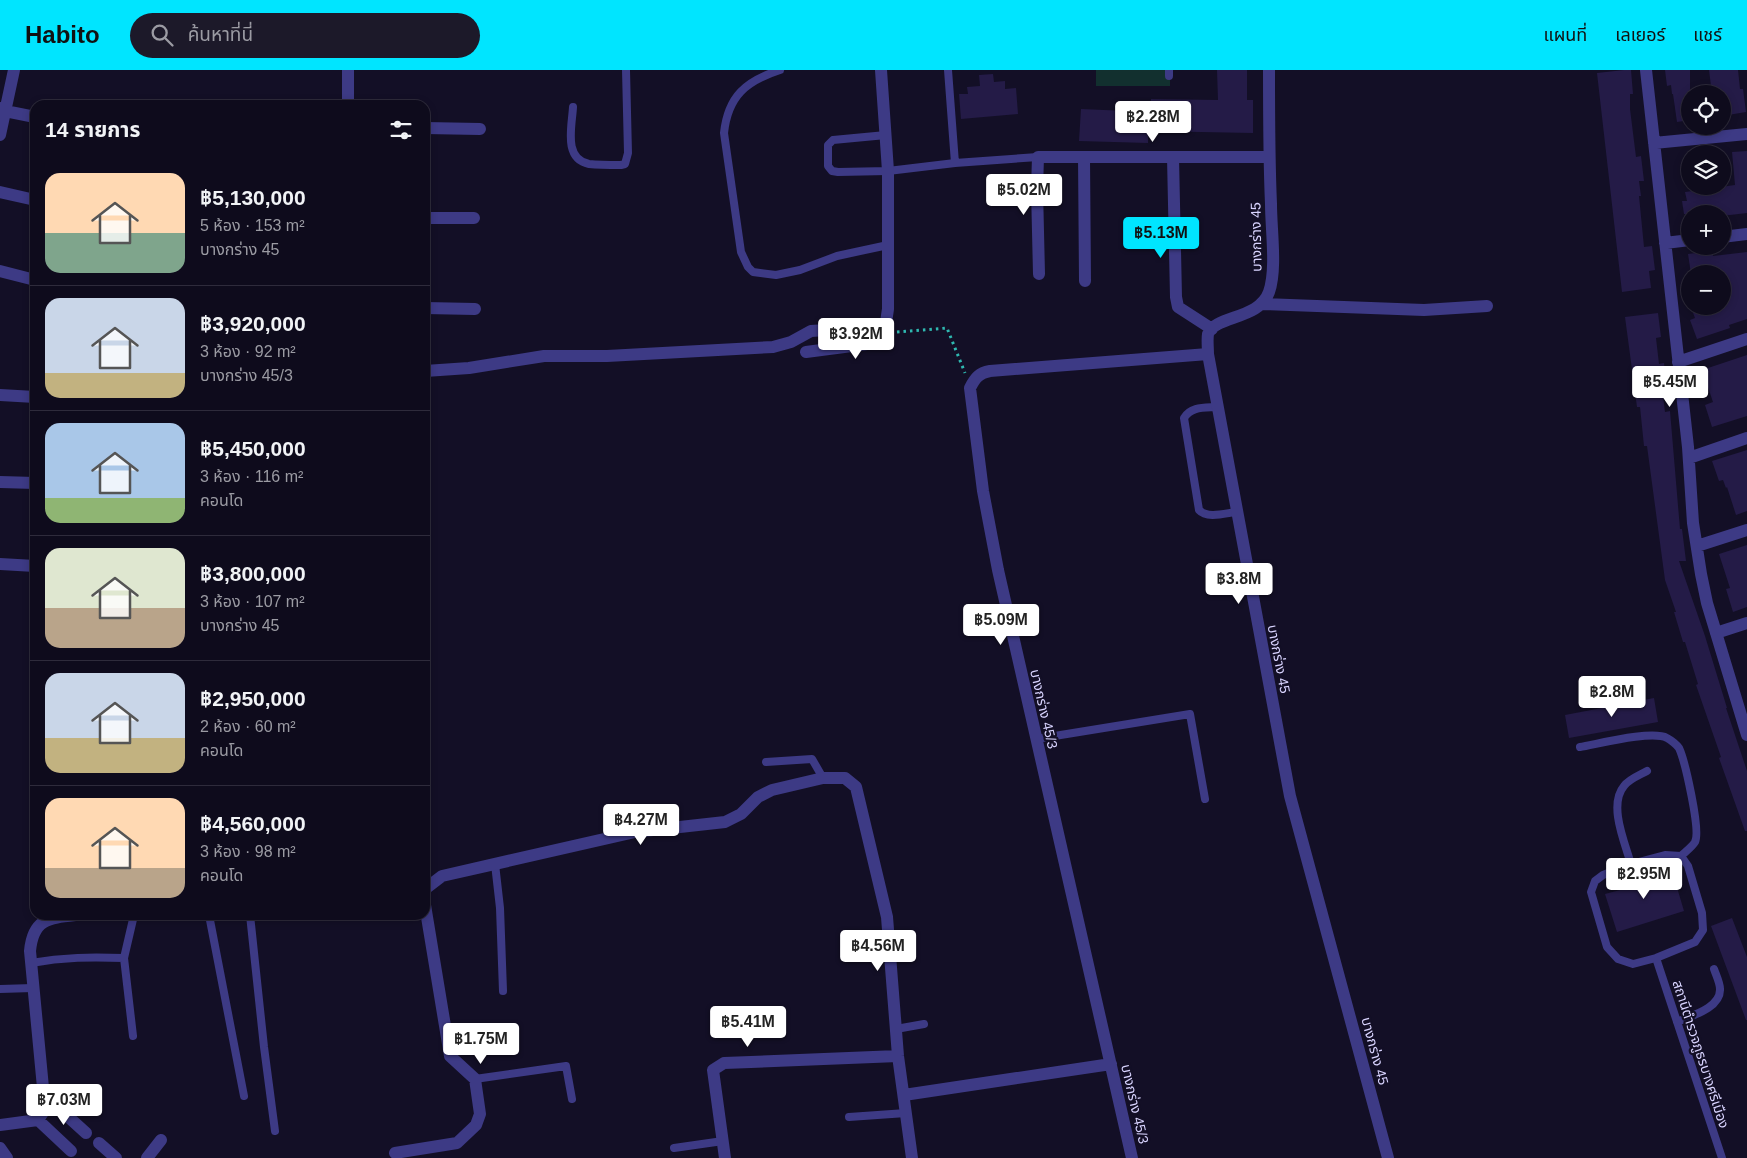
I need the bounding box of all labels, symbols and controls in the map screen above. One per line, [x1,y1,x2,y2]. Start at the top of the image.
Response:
search box [130,13,480,58]
text: Habito [25,21,100,48]
icon: search [148,21,176,49]
text: ค้นหาที่นี่ [188,24,253,45]
text: แผนที่ [1543,25,1587,45]
text: เลเยอร์ [1615,25,1665,45]
text: แชร์ [1693,25,1722,45]
map controls [1681,85,1731,315]
button: locate [1681,85,1731,135]
pin: ฿2.28M [1112,100,1194,143]
text: ฿2.28M [1126,108,1180,125]
icon: filters [387,116,415,144]
text: 14 รายการ [45,118,140,141]
button: layers [1681,145,1731,195]
pin: ฿5.02M [983,174,1065,216]
text: ฿5.02M [997,181,1051,198]
text: ฿5,130,000 [200,186,306,209]
icon: home [85,193,145,253]
street label: บางกร่าง 45 [1247,202,1265,272]
button: + [1681,205,1731,255]
pin: ฿5.13M [1120,216,1202,259]
text: 5 ห้อง · 153 m² [200,217,305,234]
text: ฿5.13M [1134,224,1188,241]
text: บางกร่าง 45 [200,241,280,258]
button: − [1681,265,1731,315]
text: ฿3,920,000 [200,312,306,335]
icon: home [85,318,145,378]
pin: ฿3.92M [815,318,897,360]
text: ฿3.92M [829,325,883,342]
text: 3 ห้อง · 92 m² [200,343,296,360]
pin: ฿5.45M [1629,366,1711,408]
text: บางกร่าง 45/3 [200,367,293,384]
text: ฿5.45M [1643,373,1697,390]
text: ฿5,450,000 [200,437,306,460]
icon: home [85,443,145,503]
text: 3 ห้อง · 116 m² [200,468,303,485]
text: คอนโด [200,492,243,509]
text: ฿3,800,000 [200,562,306,585]
pin: ฿3.8M [1204,562,1274,605]
icon: home [85,568,145,628]
text: ฿3.8M [1217,570,1261,587]
text: 3 ห้อง · 107 m² [200,593,305,610]
pin: ฿5.09M [960,604,1042,646]
text: ฿5.09M [974,611,1028,628]
text: บางกร่าง 45 [200,617,280,634]
street label: บางกร่าง 45 [1265,623,1294,695]
street label: บางกร่าง 45/3 [1027,668,1061,751]
pin: ฿2.8M [1577,676,1647,718]
text: ฿2.8M [1590,683,1634,700]
text: ฿2,950,000 [200,687,306,710]
icon: home [85,693,145,753]
text: 2 ห้อง · 60 m² [200,718,296,735]
text: คอนโด [200,742,243,759]
pin: ฿4.27M [600,804,682,846]
text: ฿4.27M [614,811,668,828]
text: ฿4,560,000 [200,812,306,835]
icon: home [85,818,145,878]
text: 3 ห้อง · 98 m² [200,843,296,860]
pin: ฿2.95M [1603,858,1685,900]
text: ฿2.95M [1617,865,1671,882]
text: คอนโด [200,867,243,884]
pin: ฿4.56M [837,930,919,972]
text: ฿4.56M [851,937,905,954]
street label: สถานีตำรวจภูธรบางศรีเมือง [1669,978,1733,1130]
pin: ฿5.41M [707,1006,789,1048]
text: ฿5.41M [721,1013,775,1030]
street label: บางกร่าง 45 [1358,1015,1392,1087]
pin: ฿1.75M [440,1022,522,1065]
text: ฿1.75M [454,1030,508,1047]
street label: บางกร่าง 45/3 [1118,1063,1152,1146]
pin: ฿7.03M [23,1084,105,1126]
text: ฿7.03M [37,1091,91,1108]

